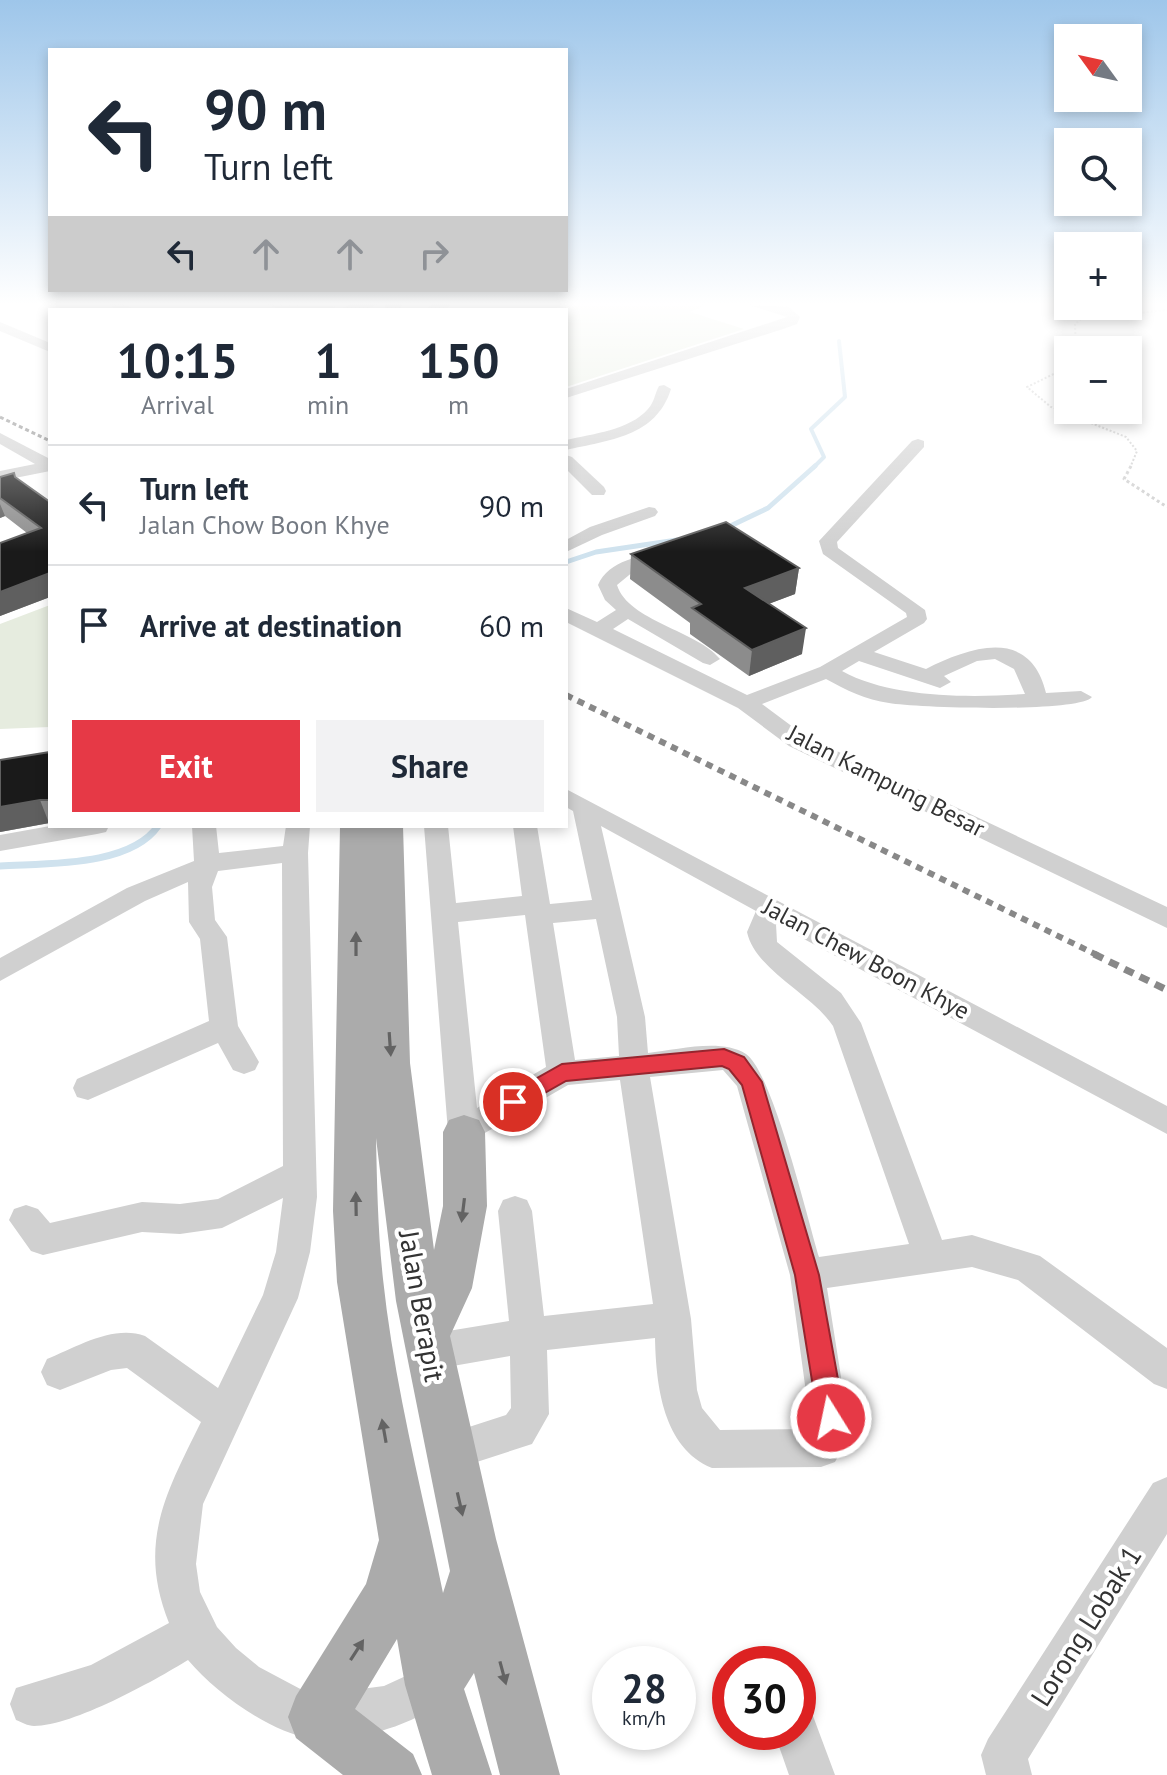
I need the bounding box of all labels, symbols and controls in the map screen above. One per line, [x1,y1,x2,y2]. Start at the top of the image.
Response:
north arrow [1054,24,1142,112]
map controls [1054,24,1142,424]
text: 90 m [204,73,327,145]
icon: left [72,80,176,184]
button: search [1054,128,1142,216]
text: Turn left [204,143,333,190]
icon: left [160,232,204,276]
icon: ahead [244,232,288,276]
icon: ahead [328,232,372,276]
icon: right [412,232,456,276]
button: + [1054,232,1142,320]
text: 10:15 [117,329,238,391]
text: 1 [314,329,342,391]
text: 150 [418,329,499,391]
button: − [1054,336,1142,424]
text: Arrival [141,388,214,421]
text: min [307,388,349,421]
text: m [448,388,469,421]
text: Turn left [140,469,248,508]
icon: left [72,483,116,527]
text: 90 m [479,486,544,525]
text: Jalan Chow Boon Khye [140,508,390,541]
icon: arrive [72,603,116,647]
text: Arrive at destination [140,606,402,645]
text: 60 m [479,606,544,645]
street label: Jalan Kampung Besar [781,717,990,844]
button: Exit [72,720,300,812]
button: Share [316,720,544,812]
street label: Jalan Chew Boon Khye [757,890,975,1026]
one-way arrow [350,931,362,956]
one-way arrow [384,1032,397,1057]
pin [479,1068,547,1136]
icon: arrive [491,1080,535,1124]
one-way arrow [349,1191,362,1216]
one-way arrow [456,1198,469,1223]
street label: Jalan Berapit [391,1226,454,1385]
position arrow [789,1376,873,1460]
one-way arrow [377,1418,390,1443]
one-way arrow [454,1491,467,1516]
street label: Lorong Lobak 1 [1022,1539,1150,1713]
one-way arrow [349,1639,363,1661]
speed limit sign: 30 [712,1646,816,1750]
one-way arrow [497,1662,510,1686]
text: 28 [621,1662,667,1714]
text: km/h [622,1705,666,1731]

